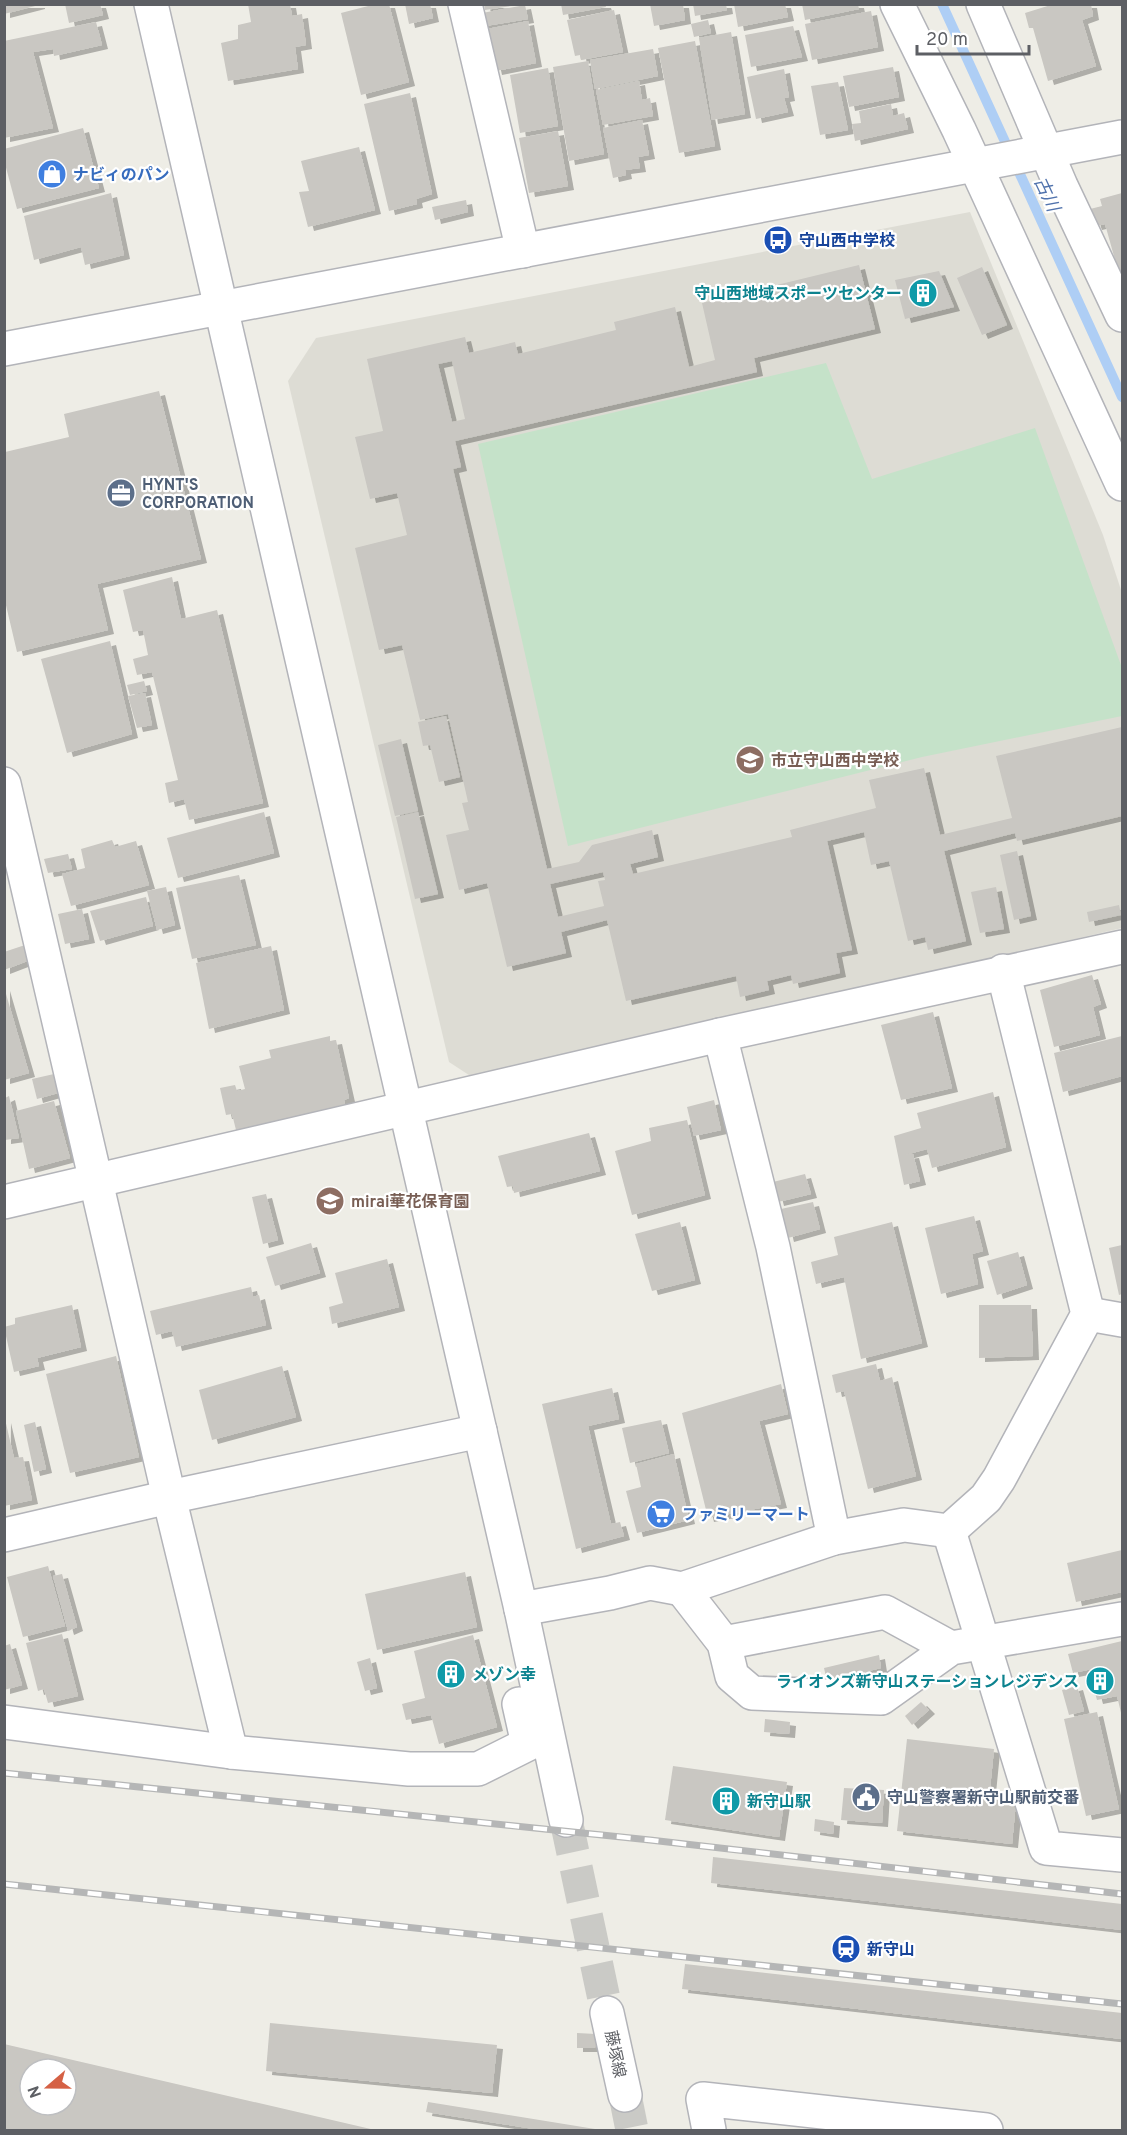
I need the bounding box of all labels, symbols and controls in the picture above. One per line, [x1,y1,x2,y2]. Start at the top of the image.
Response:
scale bar [917,18,1030,56]
text: 20 m [926,29,968,52]
shop icon: ナビィのパン [36,158,68,190]
place label: ナビィのパン [73,166,169,186]
water label: 古川 [1028,173,1065,218]
bus stop icon: 守山西中学校 [762,224,794,256]
place label: 守山西中学校 [799,232,895,252]
building icon: 守山西地域スポーツセンター [907,277,939,309]
place label: 守山西地域スポーツセンター [694,285,902,305]
place label: HYNT'S CORPORATION [142,476,254,514]
office icon: HYNT'S CORPORATION [105,477,137,509]
school or university icon: 市立守山西中学校 [734,744,766,776]
place label: 市立守山西中学校 [771,752,899,772]
school or university icon: mirai華花保育園 [314,1185,346,1217]
place label: mirai華花保育園 [351,1193,469,1213]
supermarket icon: ファミリーマート [645,1498,677,1530]
place label: ファミリーマート [682,1506,810,1526]
building icon: メゾン幸 [435,1658,467,1690]
building icon: ライオンズ新守山ステーションレジデンス [1084,1665,1116,1697]
place label: メゾン幸 [472,1666,536,1686]
place label: ライオンズ新守山ステーションレジデンス [776,1673,1079,1693]
public building icon: 守山警察署新守山駅前交番 [850,1781,882,1813]
building icon: 新守山駅 [710,1785,742,1817]
place label: 守山警察署新守山駅前交番 [887,1789,1079,1809]
place label: 新守山駅 [747,1793,811,1813]
station icon: 新守山 [830,1933,862,1965]
place label: 新守山 [867,1941,915,1961]
street label: 藤塚線 [599,2029,629,2080]
north arrow [18,2057,78,2117]
text: N [24,2083,47,2100]

